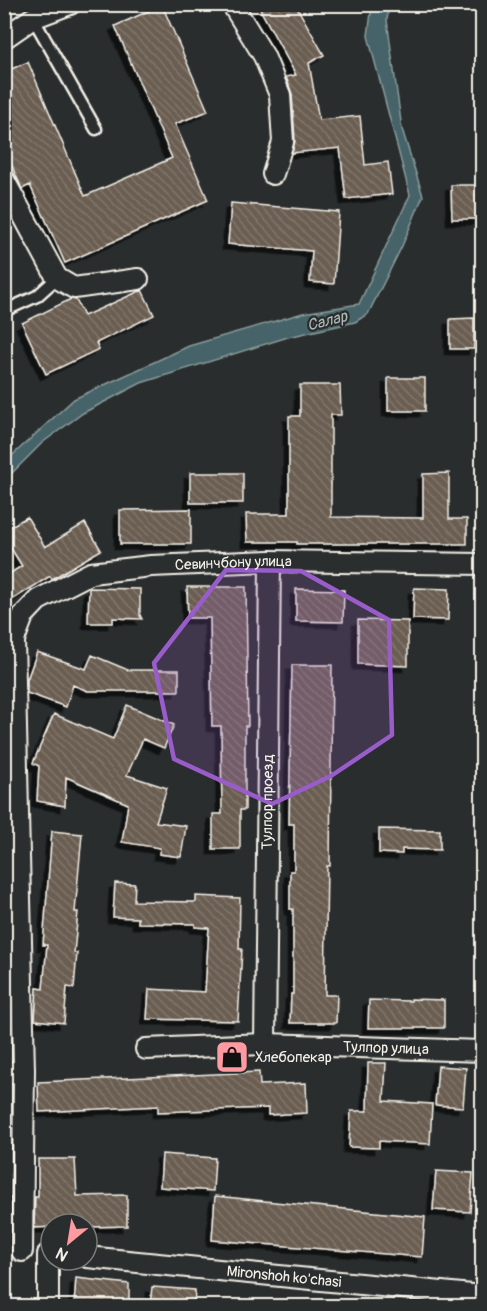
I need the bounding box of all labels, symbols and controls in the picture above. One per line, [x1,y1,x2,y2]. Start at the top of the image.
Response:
water label: Салар [305,306,351,336]
street label: Севинчбону улица [174,551,292,574]
street label: Тулпор проезд [258,754,277,850]
street label: Тулпор улица [343,1037,429,1059]
shop icon: Хлебопекар [214,1039,250,1075]
place label: Хлебопекар [255,1048,332,1067]
north arrow [39,1212,99,1272]
text: N [52,1243,72,1265]
street label: Mironshoh ko'chasi [226,1261,343,1292]

